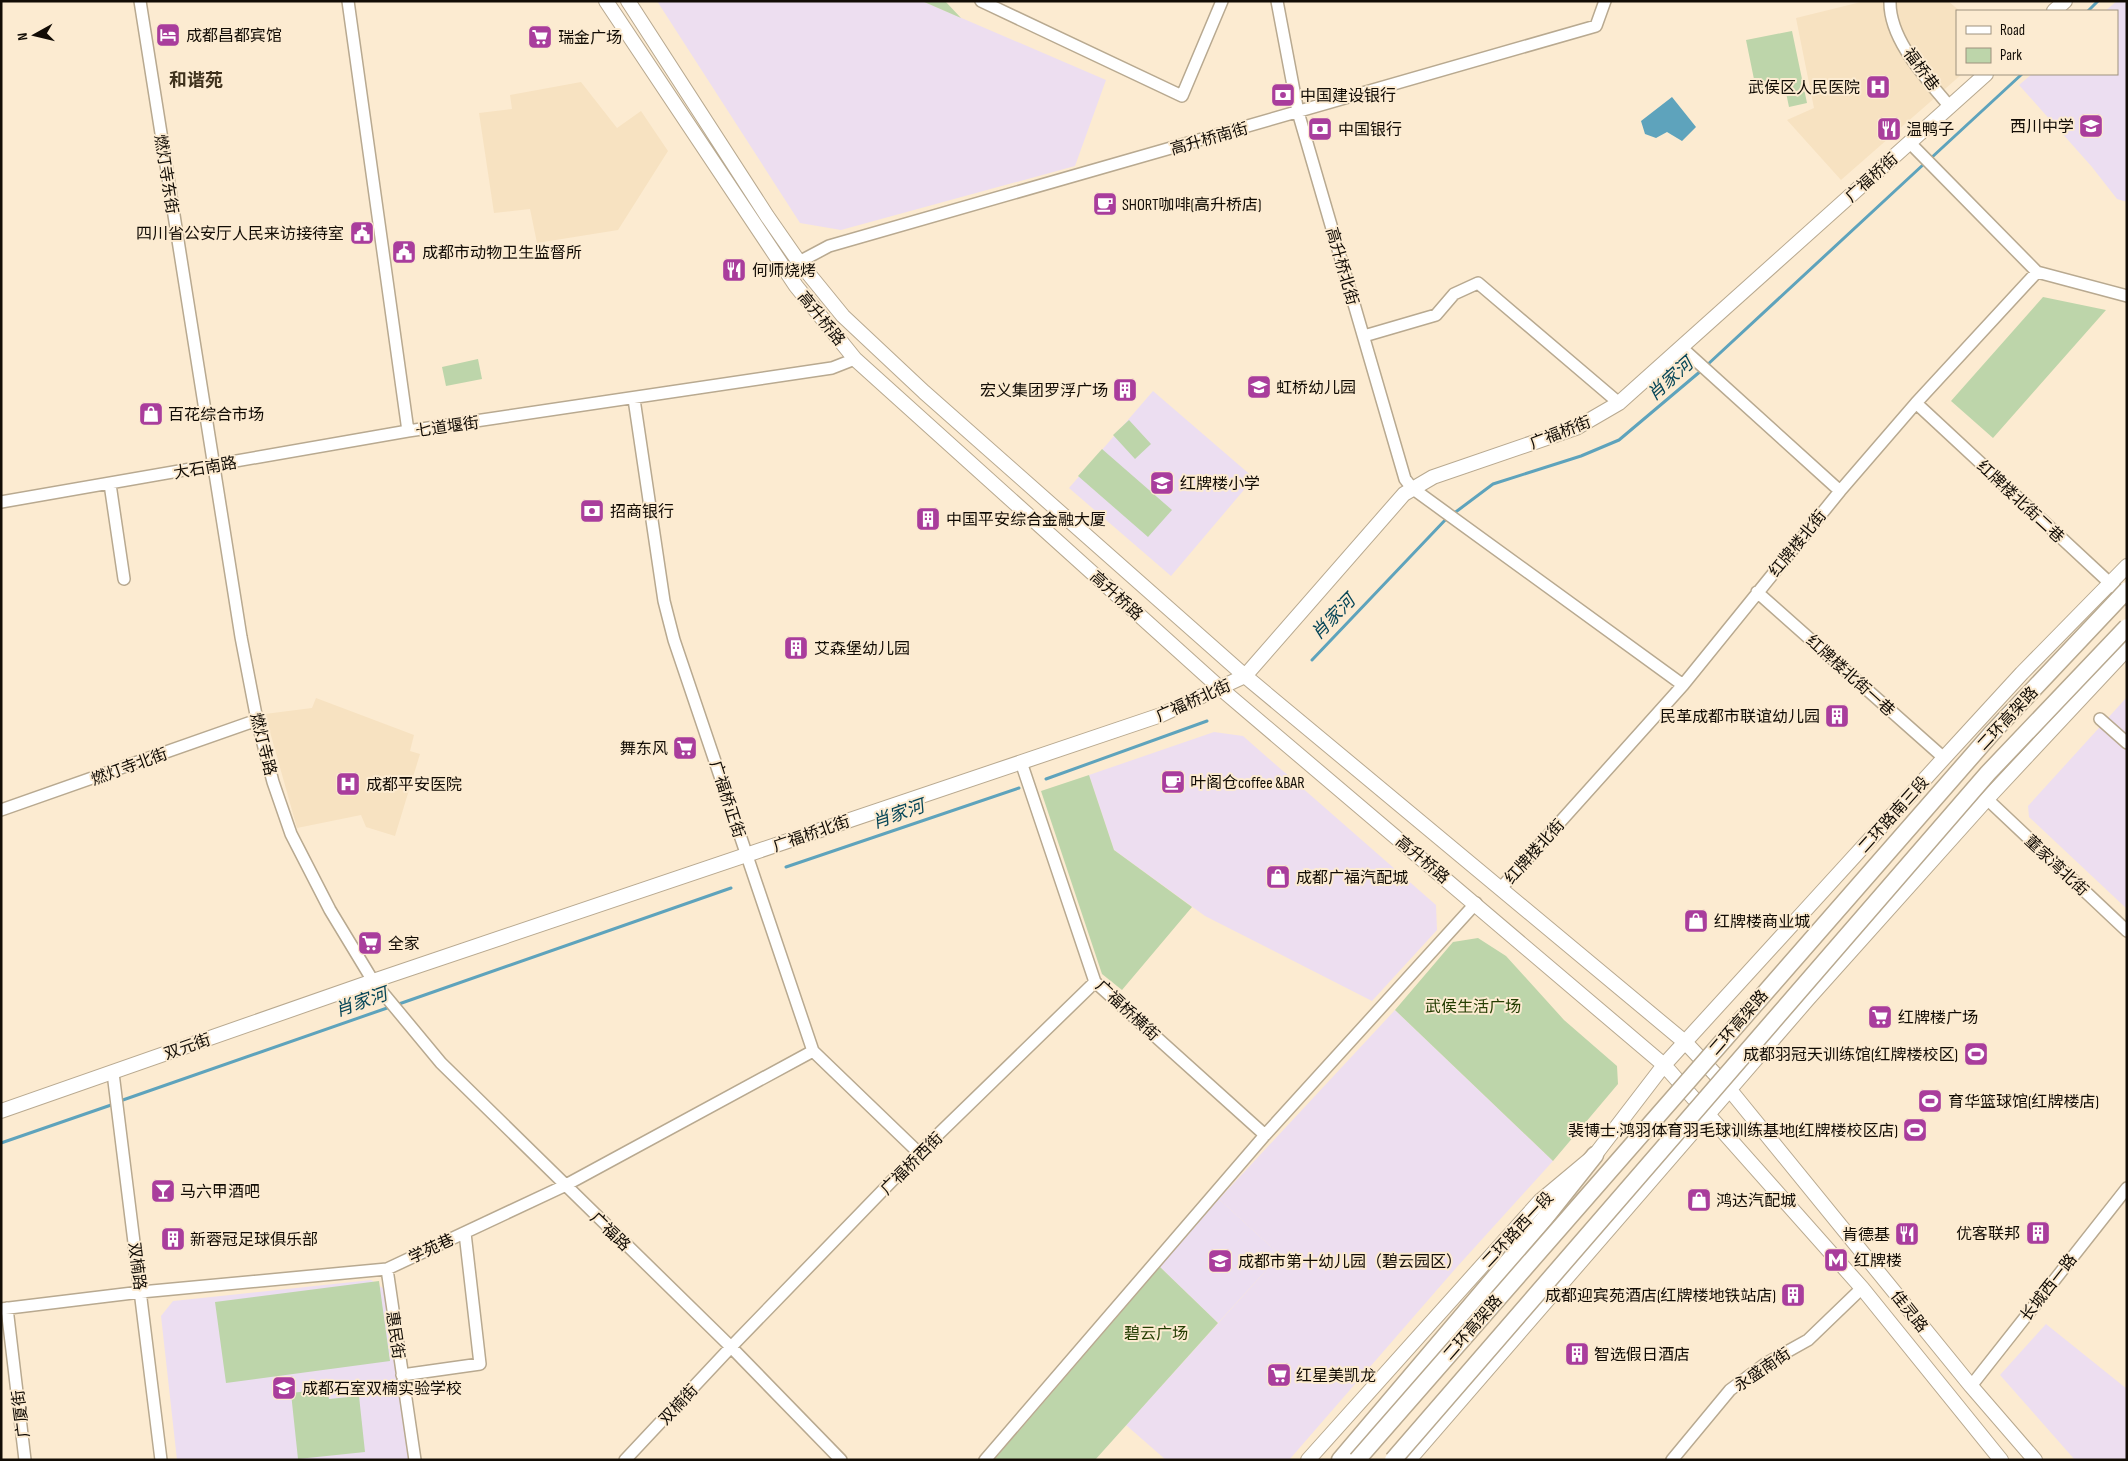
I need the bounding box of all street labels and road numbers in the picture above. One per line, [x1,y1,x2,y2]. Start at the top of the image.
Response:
street label: 福桥巷 [1899,45,1943,95]
street label: 高升桥南街 [1168,119,1250,160]
street label: 燃灯寺东街 [150,133,181,215]
street label: 广福桥街 [1842,150,1902,207]
street label: 高升桥北街 [1321,225,1362,307]
street label: 高升桥路 [793,288,848,350]
street label: 广福桥街 [1527,413,1594,454]
street label: 七道堰街 [414,414,480,441]
street label: 大石南路 [172,454,238,483]
street label: 红牌楼北街二巷 [1973,457,2067,547]
street label: 红牌楼北街 [1766,507,1831,581]
street label: 高升桥路 [1086,568,1146,625]
street label: 红牌楼北街一巷 [1802,632,1898,721]
street label: 广福桥北街 [1153,676,1234,726]
street label: 二环高架路 [1974,683,2042,755]
street label: 燃灯寺路 [246,711,280,778]
street label: 燃灯寺北街 [89,745,170,790]
street label: 广福桥正街 [705,758,748,840]
street label: 二环路南三段 [1855,773,1933,857]
street label: 广福桥北街 [771,812,852,856]
street label: 红牌楼北街 [1501,816,1569,888]
street label: 高升桥路 [1391,832,1453,888]
street label: 董家湾北街 [2020,832,2092,900]
street label: 广福桥横街 [1091,977,1163,1045]
street label: 二环高架路 [1706,987,1773,1059]
street label: 双元街 [162,1031,213,1064]
street label: 广福桥西街 [877,1129,947,1199]
street label: 二环路西一段 [1478,1188,1558,1272]
street label: 广福路 [586,1209,634,1256]
street label: 学苑巷 [406,1231,457,1268]
street label: 双楠路 [124,1241,149,1291]
street label: 长城西一路 [2017,1251,2081,1325]
street label: 佳灵路 [1886,1287,1931,1337]
street label: 二环高架路 [1440,1292,1507,1364]
street label: 惠民街 [382,1310,407,1360]
street label: 永盛南街 [1731,1344,1795,1396]
street label: 双楠街 [656,1381,702,1429]
street label: 广厦街 [9,1389,34,1439]

